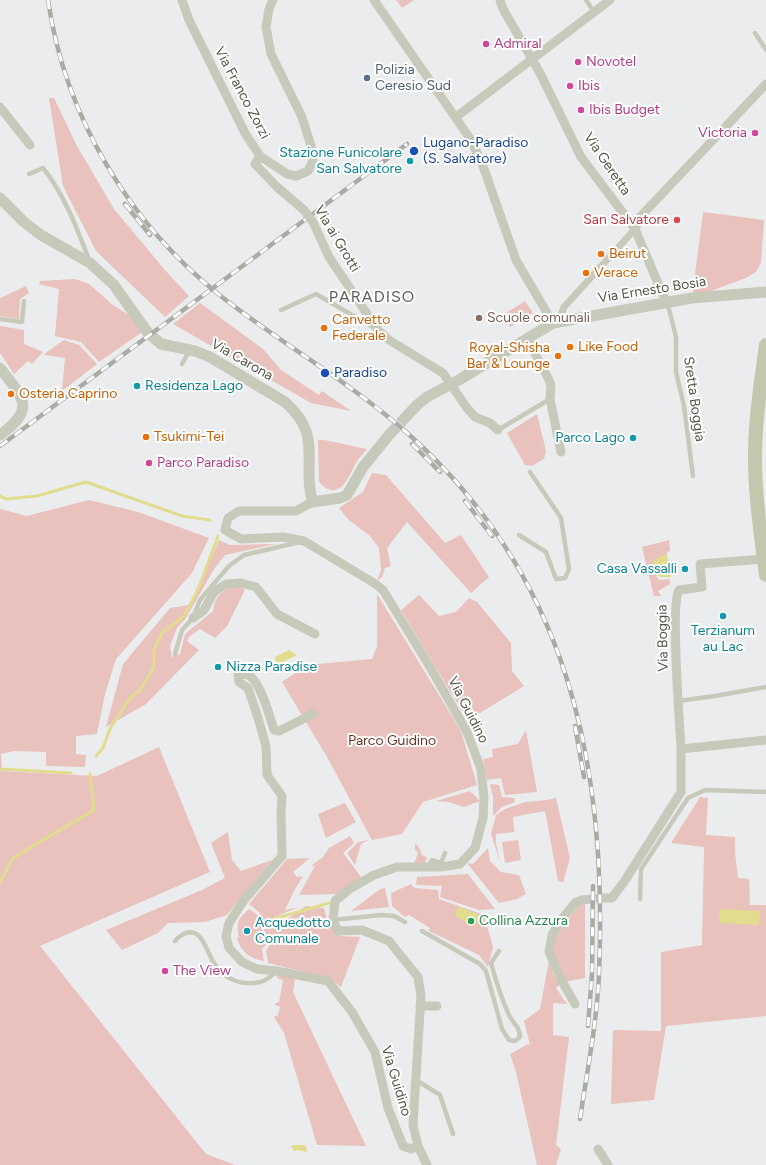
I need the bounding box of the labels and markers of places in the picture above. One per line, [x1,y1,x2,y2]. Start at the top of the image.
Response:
place label: Admiral [494,36,542,52]
marker: Admiral [481,39,491,49]
place label: Novotel [586,54,636,70]
marker: Novotel [573,57,583,67]
place label: Polizia Ceresio Sud [375,62,451,94]
marker: Polizia Ceresio Sud [362,73,372,83]
place label: Ibis [578,78,600,94]
marker: Ibis [565,81,575,91]
place label: Ibis Budget [589,102,660,118]
marker: Ibis Budget [576,105,586,115]
place label: Victoria [698,125,747,141]
marker: Victoria [750,128,760,138]
place label: Lugano-Paradiso (S. Salvatore) [423,135,528,168]
place label: Stazione Funicolare San Salvatore [279,145,402,178]
marker: Lugano-Paradiso (S. Salvatore) [408,145,420,157]
marker: Stazione Funicolare San Salvatore [405,156,415,166]
place label: San Salvatore [583,212,669,228]
marker: San Salvatore [672,215,682,225]
place label: Beirut [609,246,646,262]
marker: Beirut [596,249,606,259]
place label: Verace [594,265,638,281]
marker: Verace [581,268,591,278]
place label: Scuole comunali [487,310,590,326]
place label: Canvetto Federale [332,312,390,344]
marker: Scuole comunali [474,313,484,323]
marker: Canvetto Federale [319,323,329,333]
place label: Like Food [578,339,638,355]
place label: Royal-Shisha Bar & Lounge [467,340,550,372]
marker: Like Food [565,342,575,352]
marker: Royal-Shisha Bar & Lounge [553,351,563,361]
place label: Paradiso [334,365,387,381]
marker: Paradiso [319,367,331,379]
place label: Residenza Lago [145,378,243,394]
marker: Residenza Lago [132,381,142,391]
place label: Osteria Caprino [19,386,117,402]
marker: Osteria Caprino [6,389,16,399]
place label: Tsukimi-Tei [154,429,224,445]
place label: Parco Lago [555,430,625,446]
marker: Tsukimi-Tei [141,432,151,442]
marker: Parco Lago [628,433,638,443]
place label: Parco Paradiso [157,455,249,471]
marker: Parco Paradiso [144,458,154,468]
place label: Casa Vassalli [597,561,677,577]
marker: Casa Vassalli [680,564,690,574]
marker: Terzianum au Lac [718,611,728,621]
place label: Terzianum au Lac [691,623,755,656]
place label: Nizza Paradise [226,659,317,675]
marker: Nizza Paradise [213,662,223,672]
place label: Collina Azzura [479,913,568,929]
place label: Acquedotto Comunale [255,915,330,948]
marker: Collina Azzura [466,916,476,926]
marker: Acquedotto Comunale [242,926,252,936]
place label: The View [173,963,231,979]
marker: The View [160,966,170,976]

